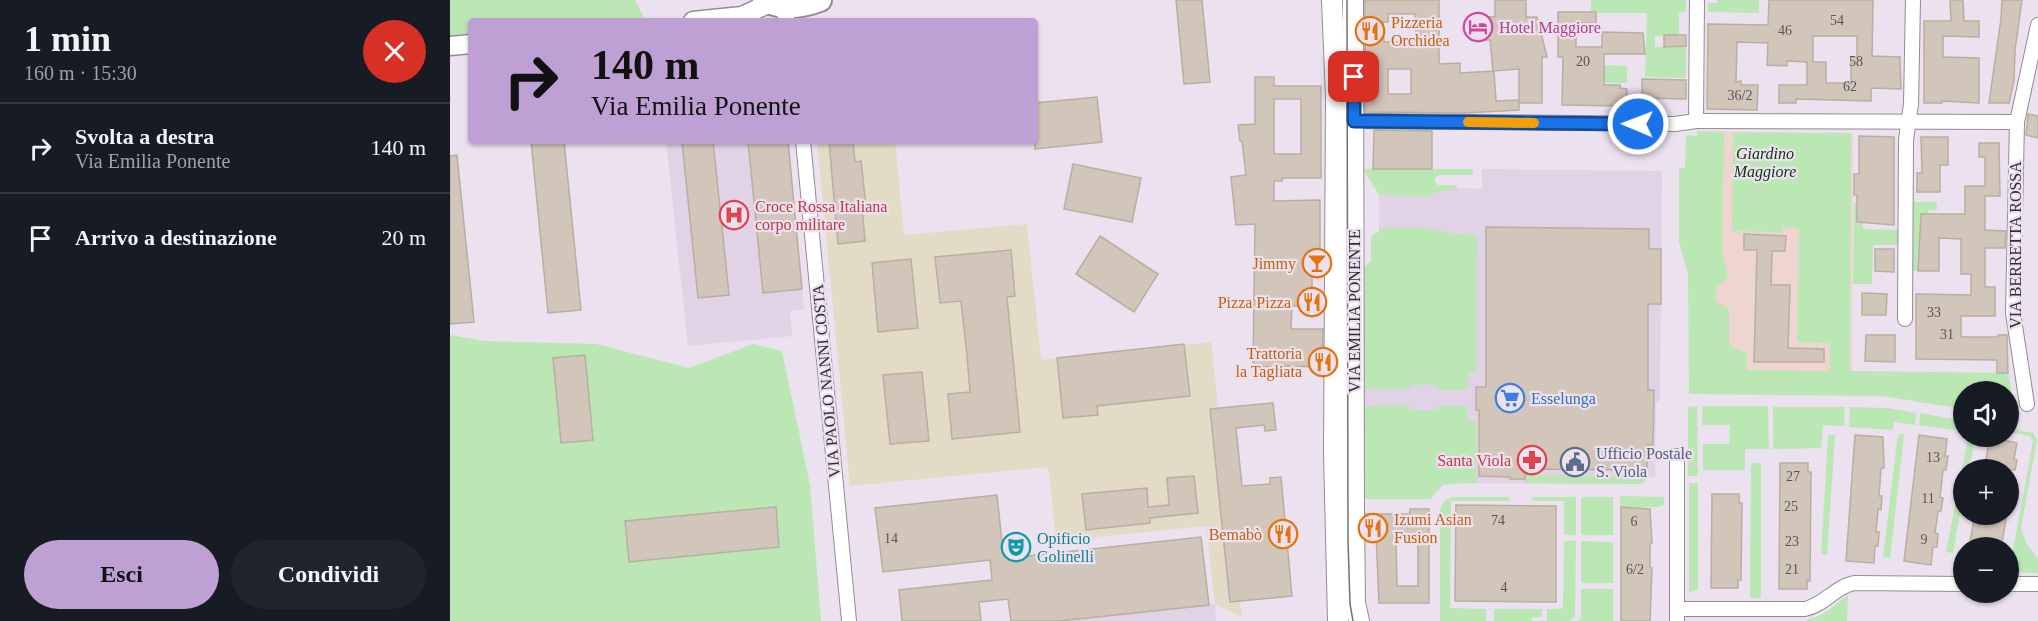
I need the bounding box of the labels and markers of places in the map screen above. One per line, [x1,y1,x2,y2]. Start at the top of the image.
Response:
hotel icon: Hotel Maggiore [1462,11,1494,43]
place label: Pizzeria Orchidea [1391,14,1450,49]
restaurant icon: Pizzeria Orchidea [1354,15,1386,47]
place label: Hotel Maggiore [1499,19,1601,37]
pin [1328,51,1379,102]
place label: Croce Rossa Italiana corpo militare [755,198,887,234]
hospital icon: Croce Rossa Italiana corpo militare [718,199,750,231]
bar icon: Jimmy [1301,247,1333,279]
place label: Jimmy [1252,255,1296,273]
restaurant icon: Pizza Pizza [1296,286,1328,318]
place label: Pizza Pizza [1218,294,1291,311]
place label: Trattoria la Tagliata [1235,345,1302,381]
restaurant icon: Trattoria la Tagliata [1307,346,1339,378]
supermarket icon: Esselunga [1494,382,1526,414]
place label: Esselunga [1531,390,1596,408]
pharmacy icon: Santa Viola [1516,444,1548,476]
place label: Ufficio Postale S. Viola [1596,445,1692,480]
public building icon: Ufficio Postale S. Viola [1559,446,1591,478]
place label: Santa Viola [1437,452,1511,469]
place label: Izumi Asian Fusion [1394,511,1472,546]
restaurant icon: Izumi Asian Fusion [1357,512,1389,544]
restaurant icon: Bemabò [1267,518,1299,550]
place label: Bemabò [1209,526,1262,543]
place label: Opificio Golinelli [1037,530,1094,565]
theatre icon: Opificio Golinelli [1000,531,1032,563]

